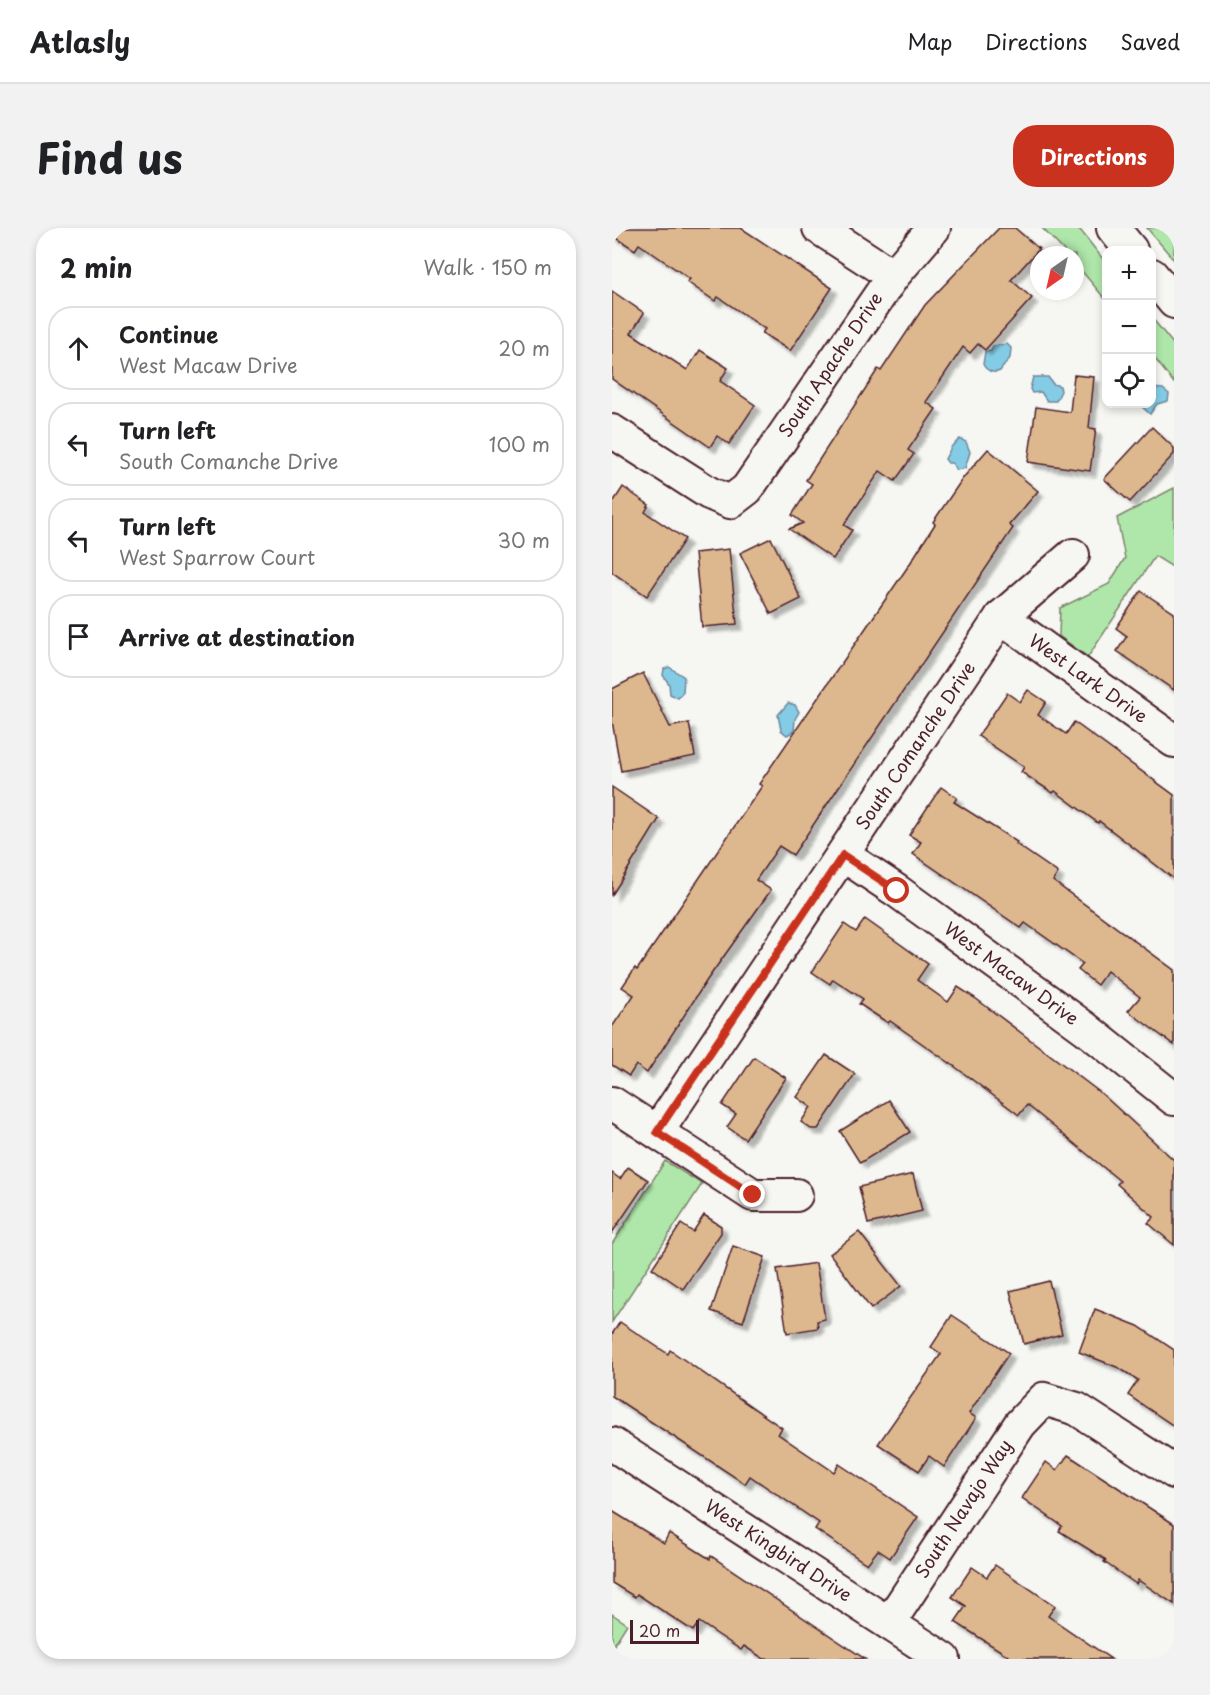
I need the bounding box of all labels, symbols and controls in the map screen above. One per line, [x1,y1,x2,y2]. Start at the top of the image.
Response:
text: Atlasly [30,20,130,63]
text: Map [907,25,952,57]
text: Directions [985,25,1087,57]
text: Saved [1120,25,1180,57]
text: Find us [36,125,183,188]
button: Directions [1013,125,1174,187]
north arrow [1030,246,1084,300]
map controls [1102,246,1156,408]
button: + [1102,246,1156,300]
text: 2 min [60,248,133,287]
text: Walk · 150 m [423,252,552,282]
street label: South Apache Drive [771,286,888,442]
button: − [1102,300,1156,354]
text: Continue [119,317,218,350]
icon: ahead [62,332,95,365]
text: 20 m [498,333,550,363]
text: West Macaw Drive [119,350,298,380]
button: locate [1102,354,1156,408]
text: Turn left [119,413,216,446]
icon: left [62,428,95,461]
text: 100 m [489,429,550,459]
text: South Comanche Drive [119,446,338,476]
text: Turn left [119,509,216,542]
icon: left [62,524,95,557]
text: 30 m [497,525,550,555]
text: West Sparrow Court [119,542,315,572]
icon: arrive [62,620,95,653]
text: Arrive at destination [119,620,355,653]
street label: West Lark Drive [1024,627,1154,729]
street label: South Comanche Drive [848,656,981,835]
route start [883,877,909,903]
street label: West Macaw Drive [939,915,1085,1031]
route end [739,1181,765,1207]
street label: South Navajo Way [908,1433,1018,1583]
street label: West Kingbird Drive [700,1492,858,1608]
scale bar [630,1617,699,1644]
text: 20 m [639,1618,680,1642]

